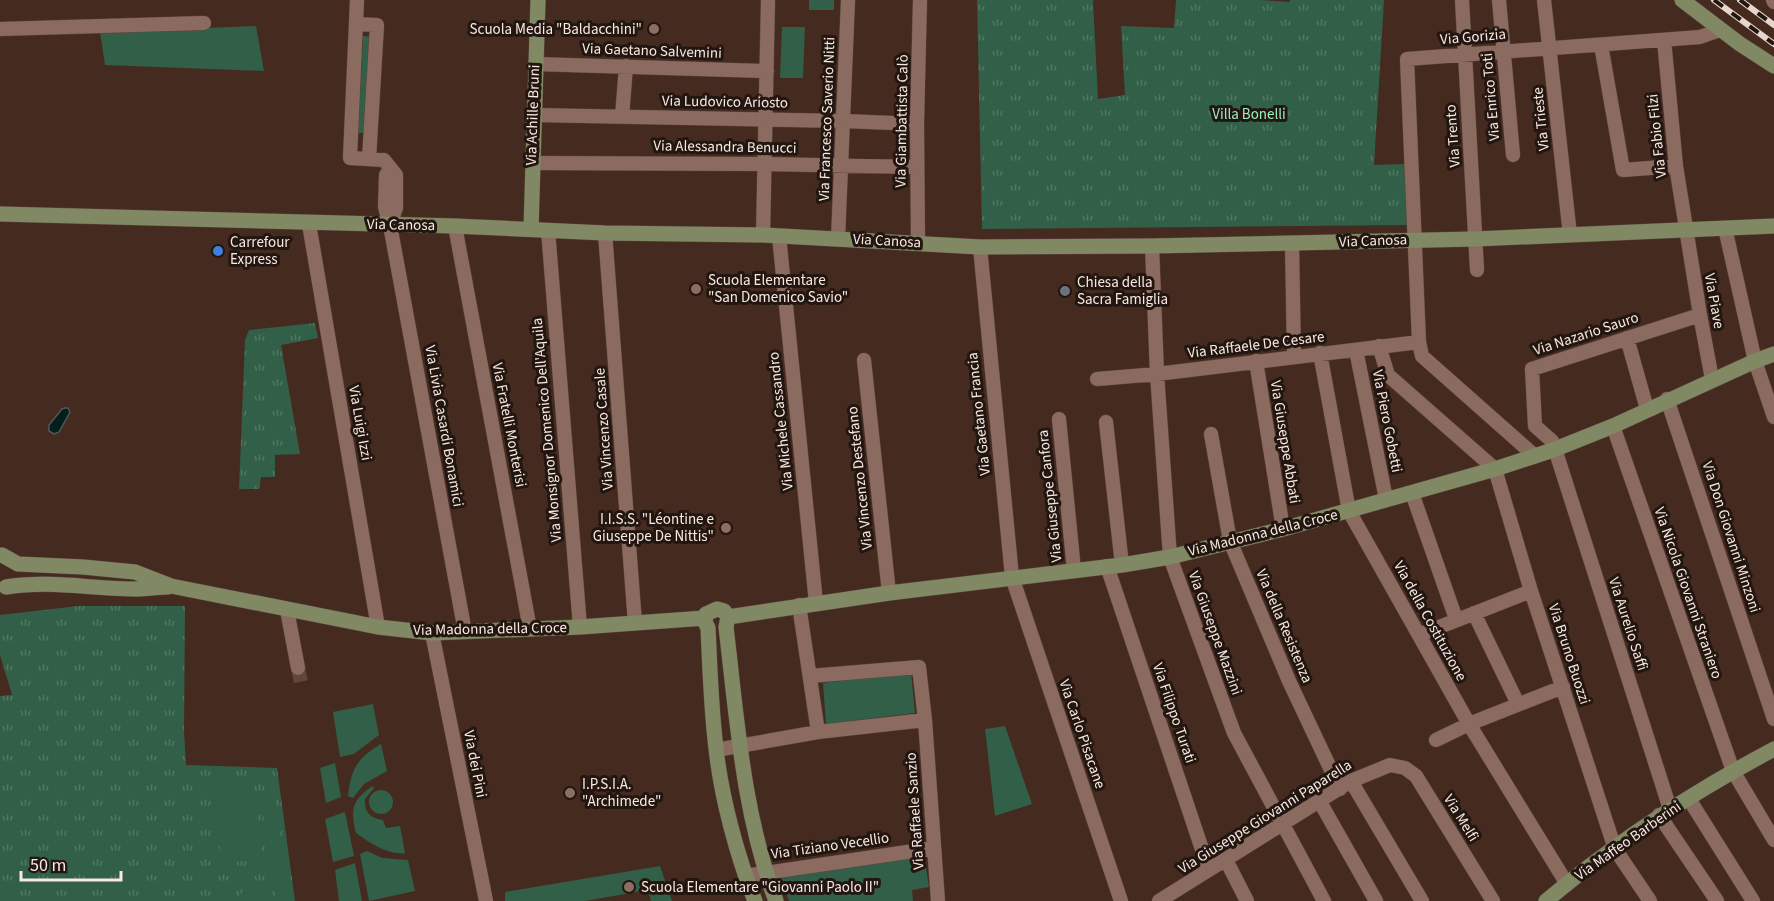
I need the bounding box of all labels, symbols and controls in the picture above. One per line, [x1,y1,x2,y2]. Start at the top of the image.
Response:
place label: Scuola Media "Baldacchini" [470,19,642,40]
marker: Scuola Media "Baldacchini" [647,22,661,36]
street label: Via Gorizia [1439,24,1507,50]
street label: Via Francesco Saverio Nitti [814,36,840,202]
street label: Via Gaetano Salvemini [582,38,722,64]
street label: Via Enrico Toti [1477,52,1505,142]
street label: Via Giambattista Calò [890,54,914,188]
street label: Via Achille Bruni [521,64,545,166]
street label: Via Trieste [1527,86,1555,152]
street label: Via Ludovico Ariosto [662,90,788,114]
street label: Via Fabio Filzi [1642,93,1672,179]
park label: Villa Bonelli [1212,104,1286,125]
street label: Via Trento [1440,104,1466,168]
street label: Via Alessandra Benucci [653,135,797,159]
street label: Via Canosa [367,214,435,236]
street label: Via Canosa [852,229,922,253]
street label: Via Canosa [1339,229,1407,253]
place label: Carrefour Express [230,232,290,270]
marker: Carrefour Express [211,244,225,258]
place label: Scuola Elementare "San Domenico Savio" [708,270,848,308]
place label: Chiesa della Sacra Famiglia [1077,272,1168,310]
street label: Via Piave [1699,272,1729,330]
marker: Scuola Elementare "San Domenico Savio" [689,282,703,296]
marker: Chiesa della Sacra Famiglia [1058,284,1072,298]
street label: Via Nazario Sauro [1531,307,1641,361]
street label: Via Monsignor Domenico Dell'Aquila [527,317,567,543]
street label: Via Raffaele De Cesare [1186,326,1326,364]
street label: Via Livia Casardi Bonamici [419,344,469,508]
street label: Via Michele Cassandro [763,351,799,491]
street label: Via Gaetano Francia [962,351,996,477]
street label: Via Fratelli Monterisi [487,361,531,489]
street label: Via Vincenzo Casale [589,367,619,491]
street label: Via Piero Gobetti [1367,368,1407,474]
street label: Via Giuseppe Abbati [1265,379,1305,505]
street label: Via Luigi Izzi [343,384,377,462]
street label: Via Vincenzo Destefano [842,405,878,551]
street label: Via Giuseppe Canfora [1033,429,1067,563]
street label: Via Don Giovanni Minzoni [1697,459,1765,615]
street label: Via Madonna della Croce [1186,504,1340,562]
street label: Via Nicola Giovanni Straniero [1649,504,1727,682]
place label: I.I.S.S. "Léontine e Giuseppe De Nittis" [593,509,714,547]
marker: I.I.S.S. "Léontine e Giuseppe De Nittis" [719,521,733,535]
street label: Via della Costituzione [1388,557,1472,685]
street label: Via della Resistenza [1251,566,1317,686]
street label: Via Giuseppe Mazzini [1183,568,1247,698]
street label: Via Aurelio Saffi [1603,575,1653,673]
street label: Via Bruno Buozzi [1543,601,1595,707]
street label: Via Madonna della Croce [413,617,567,641]
street label: Via Filippo Turati [1147,660,1201,766]
street label: Via Carlo Pisacane [1053,677,1111,791]
street label: Via dei Pini [458,728,492,800]
street label: Via Raffaele Sanzio [900,752,930,870]
street label: Via Giuseppe Giovanni Paparella [1174,755,1356,879]
place label: I.P.S.I.A. "Archimede" [582,774,662,812]
marker: I.P.S.I.A. "Archimede" [563,786,577,800]
street label: Via Melfi [1438,790,1484,846]
street label: Via Maffeo Barberini [1571,796,1685,886]
street label: Via Tiziano Vecellio [770,827,890,865]
scale bar [21,844,122,882]
text: 50 m [30,853,66,878]
place label: Scuola Elementare "Giovanni Paolo II" [641,877,879,898]
marker: Scuola Elementare "Giovanni Paolo II" [622,880,636,894]

